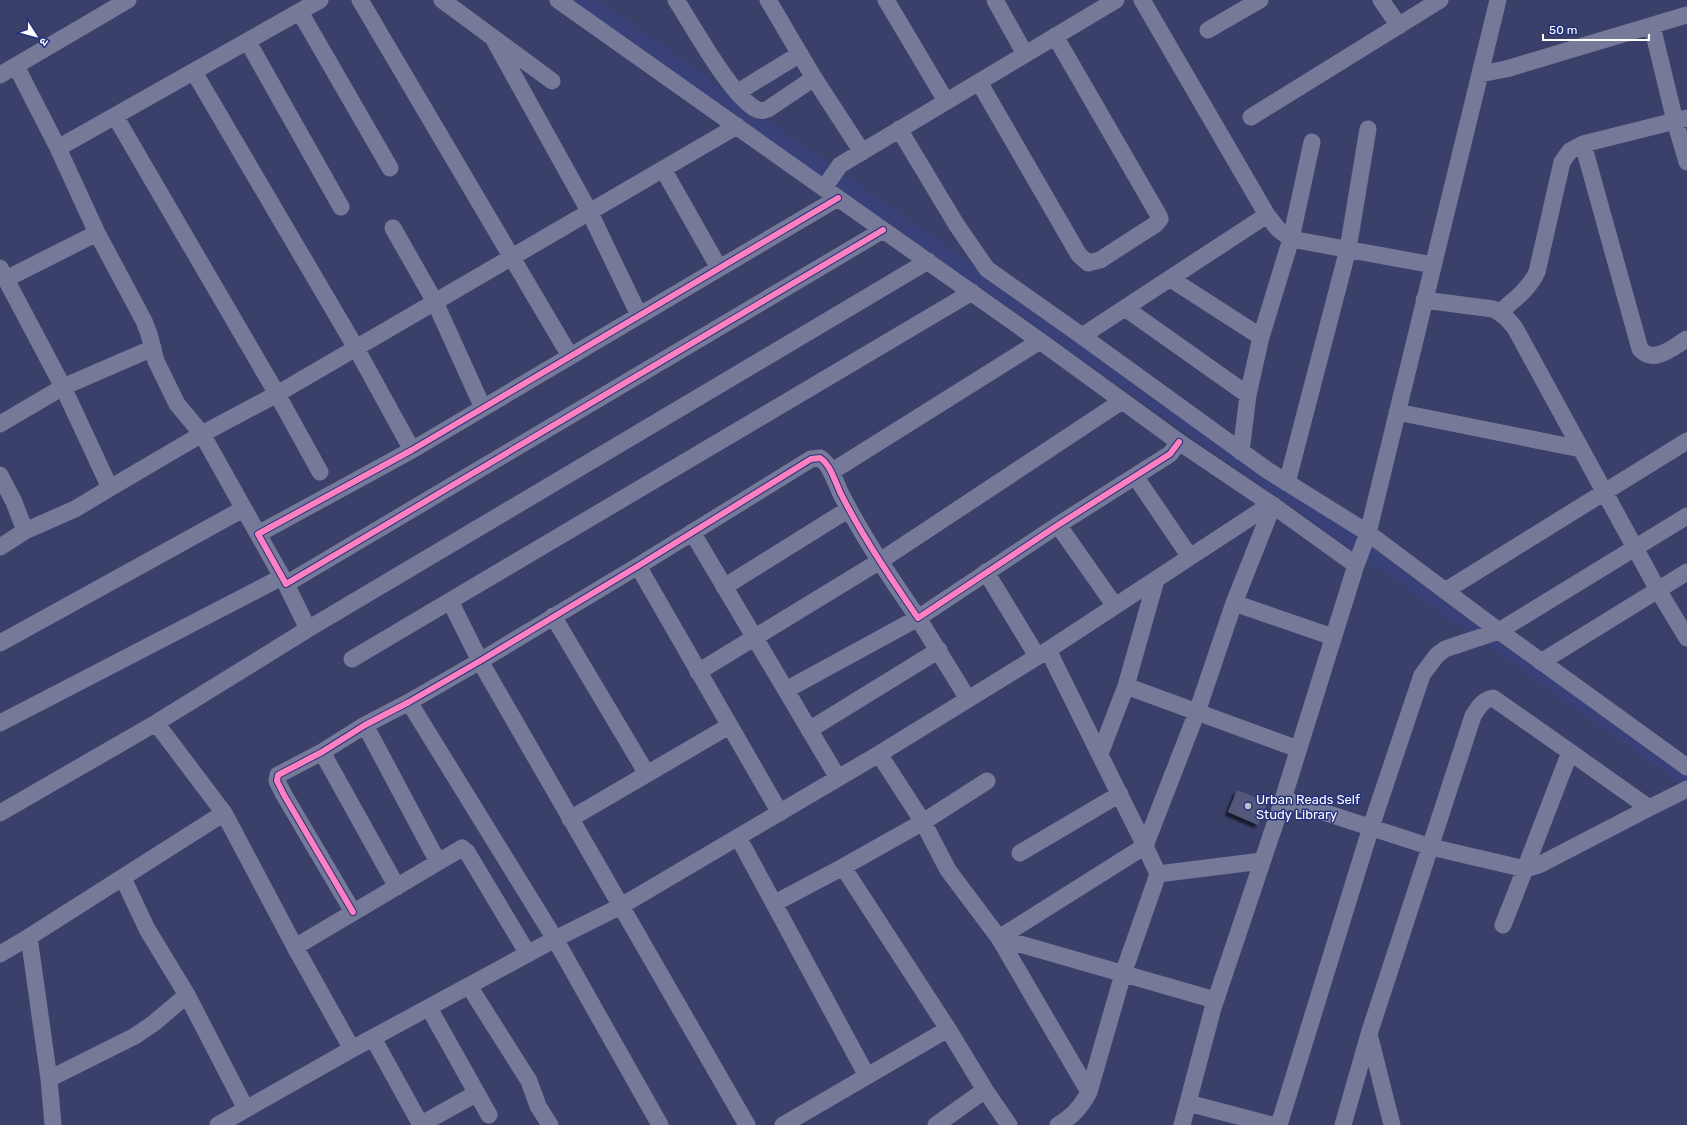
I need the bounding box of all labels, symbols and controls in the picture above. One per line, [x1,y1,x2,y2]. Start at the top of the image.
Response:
north arrow [16,16,56,56]
scale bar [1543,16,1649,42]
text: 50 m [1549,23,1577,37]
text: उ [36,35,51,48]
place label: Urban Reads Self Study Library [1256,792,1360,822]
marker: Urban Reads Self Study Library [1243,801,1253,811]

